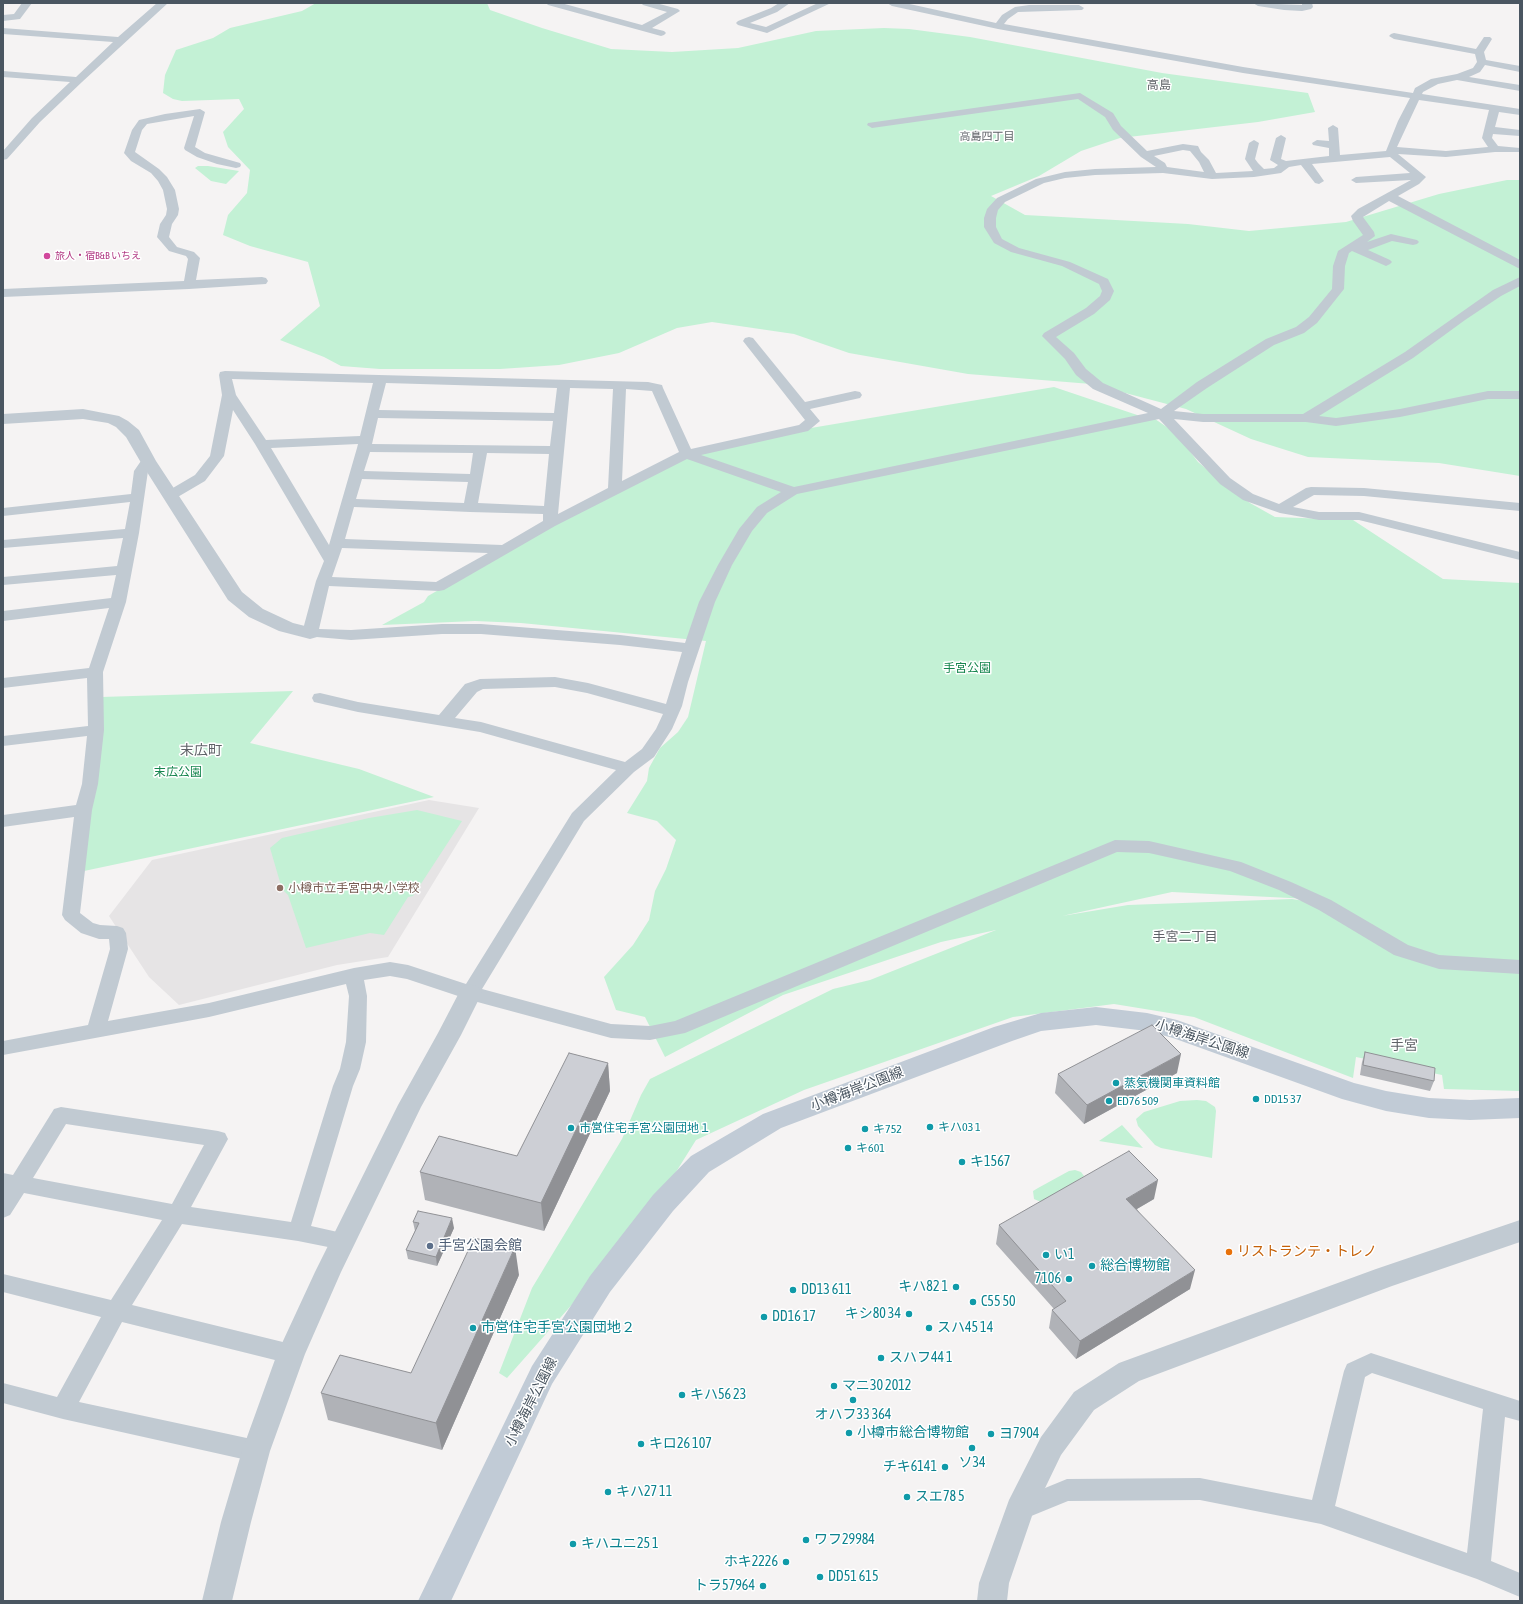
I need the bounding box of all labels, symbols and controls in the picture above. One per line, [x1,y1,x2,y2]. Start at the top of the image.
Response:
district label: 高島 [1147,78,1171,92]
district label: 高島四丁目 [960,130,1014,144]
place label: 旅人・宿B&B いちえ [55,250,141,262]
marker: 旅人・宿B&B いちえ [42,251,52,261]
park label: 手宮公園 [943,661,991,675]
district label: 末広町 [180,743,222,759]
park label: 末広公園 [154,765,202,779]
place label: 小樽市立手宮中央小学校 [288,881,420,895]
marker: 小樽市立手宮中央小学校 [275,883,285,893]
district label: 手宮二丁目 [1153,929,1217,945]
street label: 小樽海岸公園線 [1153,1016,1251,1062]
district label: 手宮 [1390,1038,1418,1054]
street label: 小樽海岸公園線 [808,1064,906,1114]
place label: 蒸気機関車資料館 [1124,1076,1220,1090]
marker: 蒸気機関車資料館 [1111,1078,1121,1088]
place label: DD15 37 [1264,1092,1302,1106]
place label: ED76 509 [1117,1094,1159,1108]
marker: DD15 37 [1251,1094,1261,1104]
marker: ED76 509 [1104,1096,1114,1106]
place label: キハ03 1 [938,1120,981,1134]
place label: 市営住宅手宮公園団地１ [579,1121,711,1135]
place label: キ752 [873,1122,902,1136]
marker: キハ03 1 [925,1122,935,1132]
marker: 市営住宅手宮公園団地１ [566,1123,576,1133]
marker: キ752 [860,1124,870,1134]
place label: キ601 [856,1141,885,1155]
marker: キ601 [843,1143,853,1153]
place label: キ1567 [970,1154,1010,1170]
marker: キ1567 [957,1157,967,1167]
place label: 手宮公園会館 [438,1238,522,1254]
marker: 手宮公園会館 [425,1241,435,1251]
place label: リストランテ・トレノ [1237,1244,1377,1260]
place label: い1 [1054,1247,1075,1263]
marker: リストランテ・トレノ [1224,1247,1234,1257]
marker: い1 [1041,1250,1051,1260]
place label: 総合博物館 [1100,1258,1170,1274]
marker: 総合博物館 [1087,1261,1097,1271]
place label: 7106 [1035,1271,1061,1287]
marker: 7106 [1064,1274,1074,1284]
place label: キハ82 1 [898,1279,948,1295]
place label: DD13 611 [801,1282,851,1298]
marker: キハ82 1 [951,1282,961,1292]
marker: DD13 611 [788,1285,798,1295]
place label: C55 50 [981,1294,1016,1310]
marker: C55 50 [968,1297,978,1307]
place label: キシ80 34 [845,1306,901,1322]
place label: DD16 17 [772,1309,816,1325]
marker: キシ80 34 [904,1309,914,1319]
marker: DD16 17 [759,1312,769,1322]
place label: 市営住宅手宮公園団地２ [481,1320,635,1336]
place label: スハ45 14 [937,1320,993,1336]
marker: 市営住宅手宮公園団地２ [468,1323,478,1333]
marker: スハ45 14 [924,1323,934,1333]
place label: スハフ44 1 [889,1350,953,1366]
marker: スハフ44 1 [876,1353,886,1363]
street label: 小樽海岸公園線 [501,1355,561,1449]
place label: マニ30 2012 [842,1378,911,1394]
marker: マニ30 2012 [829,1381,839,1391]
place label: キハ56 23 [690,1387,746,1403]
marker: キハ56 23 [677,1390,687,1400]
marker: オハフ33 364 [848,1395,858,1405]
place label: オハフ33 364 [815,1407,891,1423]
place label: 小樽市総合博物館 [857,1425,969,1441]
place label: ヨ7904 [999,1426,1039,1442]
marker: 小樽市総合博物館 [844,1428,854,1438]
marker: ヨ7904 [986,1429,996,1439]
place label: キロ26 107 [649,1436,712,1452]
marker: キロ26 107 [636,1439,646,1449]
marker: ソ34 [967,1443,977,1453]
place label: ソ34 [958,1455,986,1471]
place label: チキ6141 [883,1459,937,1475]
marker: チキ6141 [940,1462,950,1472]
place label: キハ27 11 [616,1484,672,1500]
marker: キハ27 11 [603,1487,613,1497]
place label: スエ78 5 [915,1489,965,1505]
marker: スエ78 5 [902,1492,912,1502]
place label: ワフ29984 [814,1532,875,1548]
marker: ワフ29984 [801,1535,811,1545]
place label: キハユニ25 1 [581,1536,659,1552]
marker: キハユニ25 1 [568,1539,578,1549]
place label: ホキ2226 [724,1554,778,1570]
marker: ホキ2226 [781,1557,791,1567]
place label: DD51 615 [828,1569,878,1585]
marker: DD51 615 [815,1572,825,1582]
place label: トラ57964 [694,1578,755,1594]
marker: トラ57964 [758,1581,768,1591]

